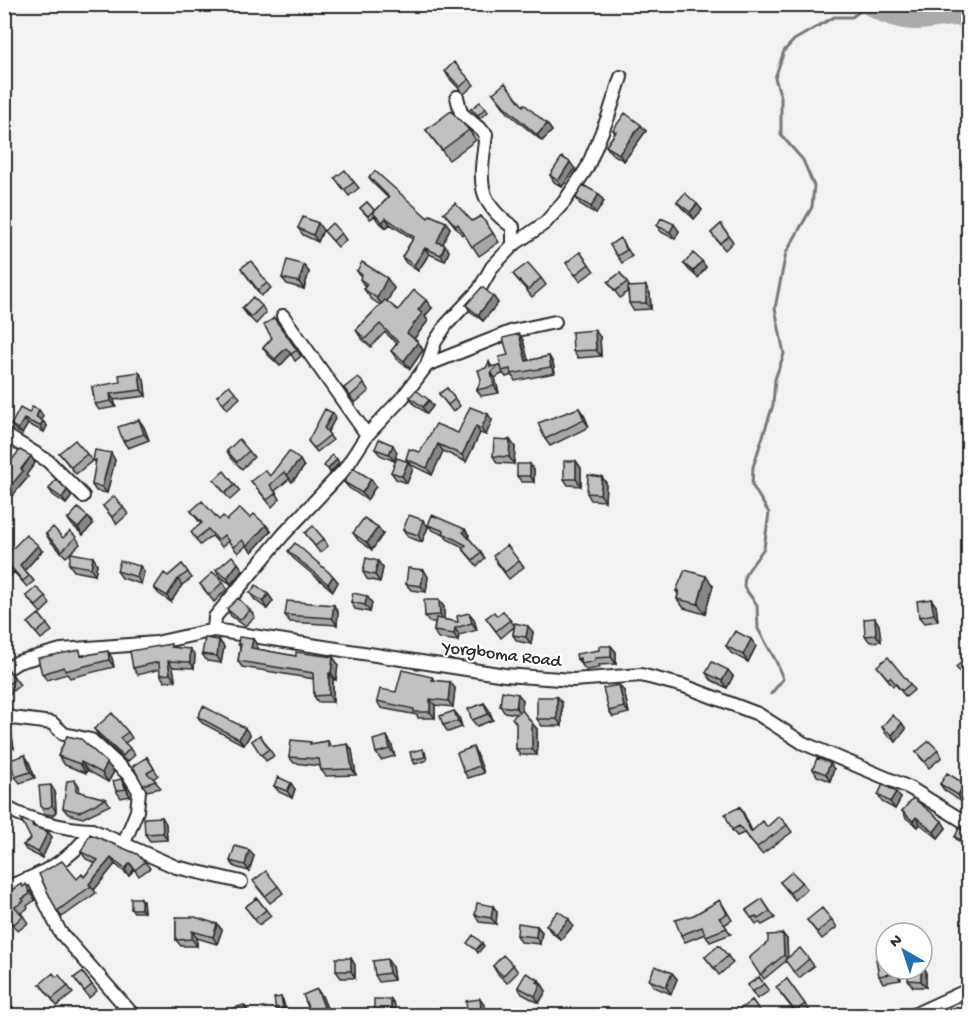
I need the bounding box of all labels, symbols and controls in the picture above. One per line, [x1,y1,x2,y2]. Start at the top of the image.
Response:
street label: Yorgboma Road [439,638,564,673]
north arrow [874,921,934,981]
text: N [887,931,907,953]

